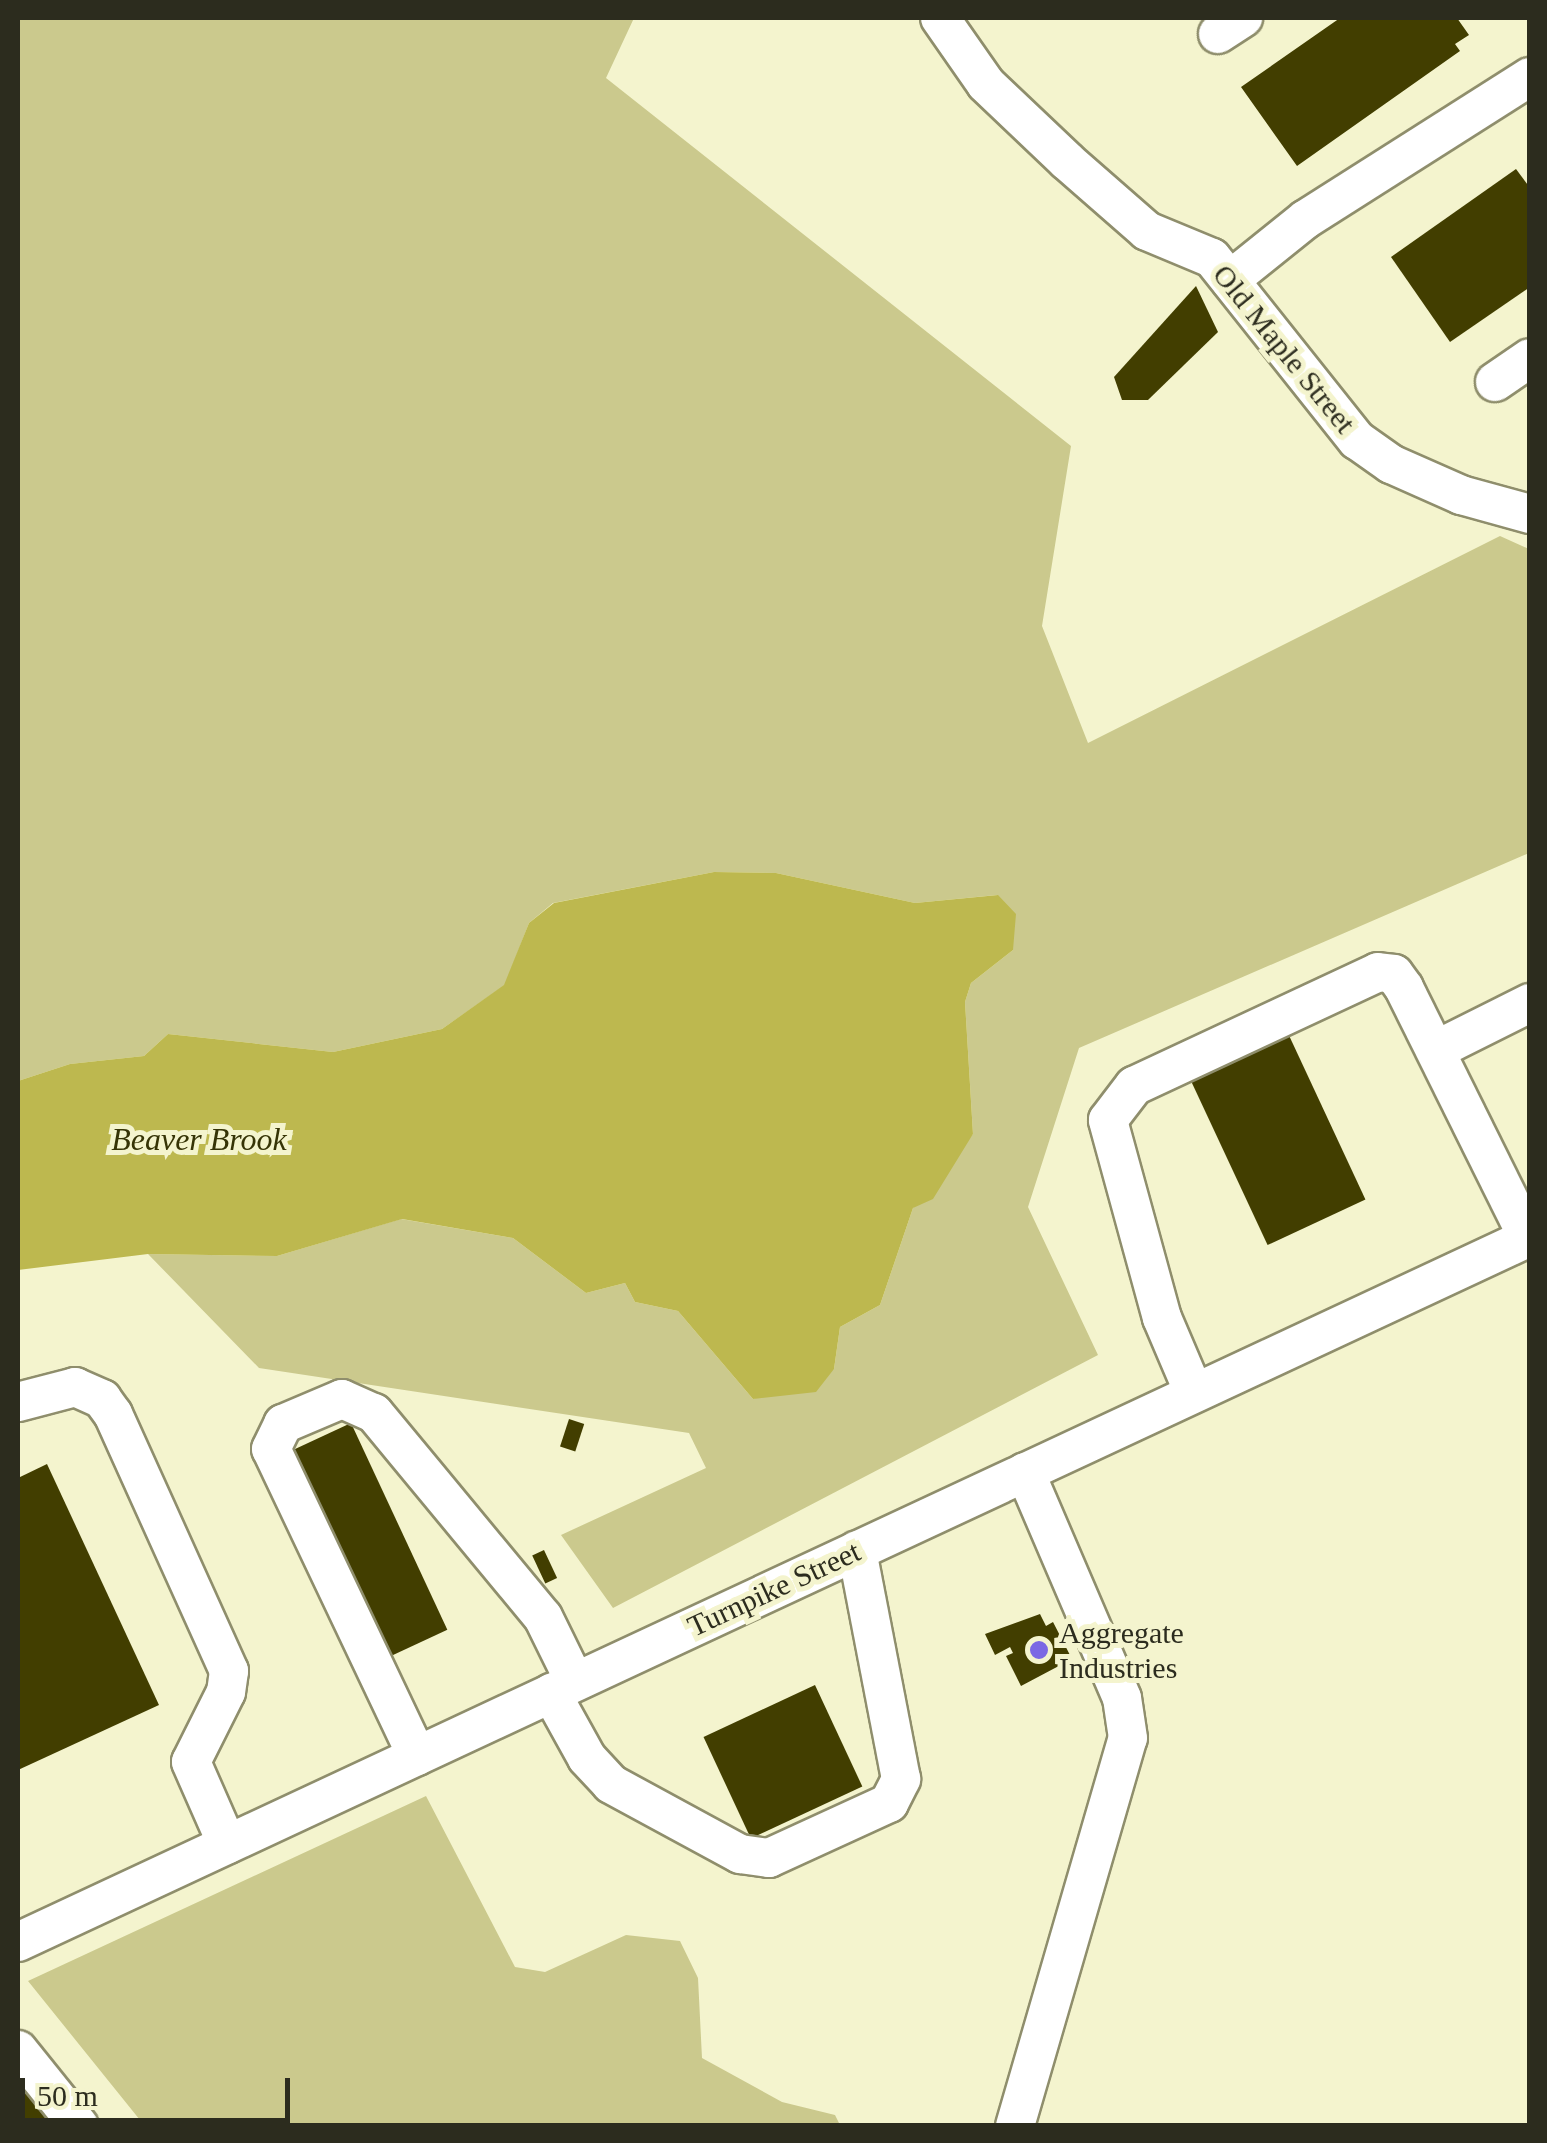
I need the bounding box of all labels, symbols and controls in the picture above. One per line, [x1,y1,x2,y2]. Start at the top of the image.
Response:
street label: Old Maple Street [1205,257,1363,441]
water label: Beaver Brook [111,1120,287,1158]
street label: Turnpike Street [682,1533,866,1645]
place label: Aggregate Industries [1059,1615,1184,1686]
marker: Aggregate Industries [1028,1639,1050,1661]
scale bar [25,2058,295,2120]
text: 50 m [37,2079,98,2112]

